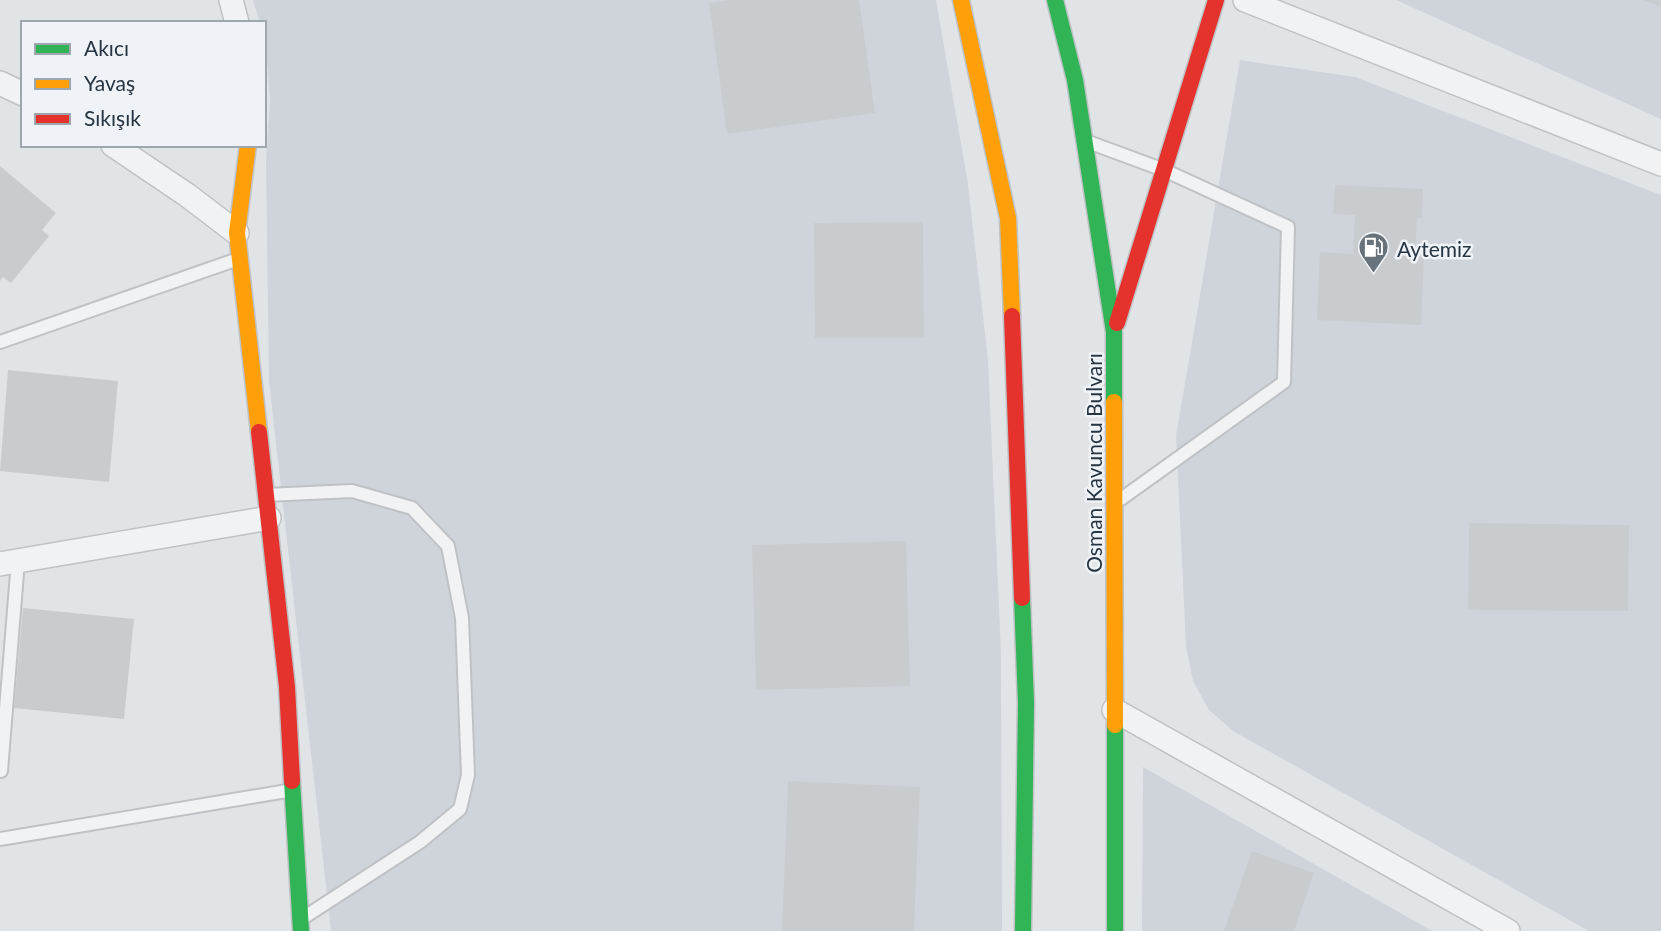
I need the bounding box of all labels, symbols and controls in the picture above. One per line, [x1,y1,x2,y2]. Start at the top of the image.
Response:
legend [21,21,266,147]
text: Akıcı [84,35,129,60]
text: Yavaş [84,70,135,95]
text: Sıkışık [84,105,141,130]
fuel station icon: Aytemiz [1357,231,1391,275]
place label: Aytemiz [1397,236,1472,261]
street label: Osman Kavuncu Bulvarı [1081,353,1106,573]

